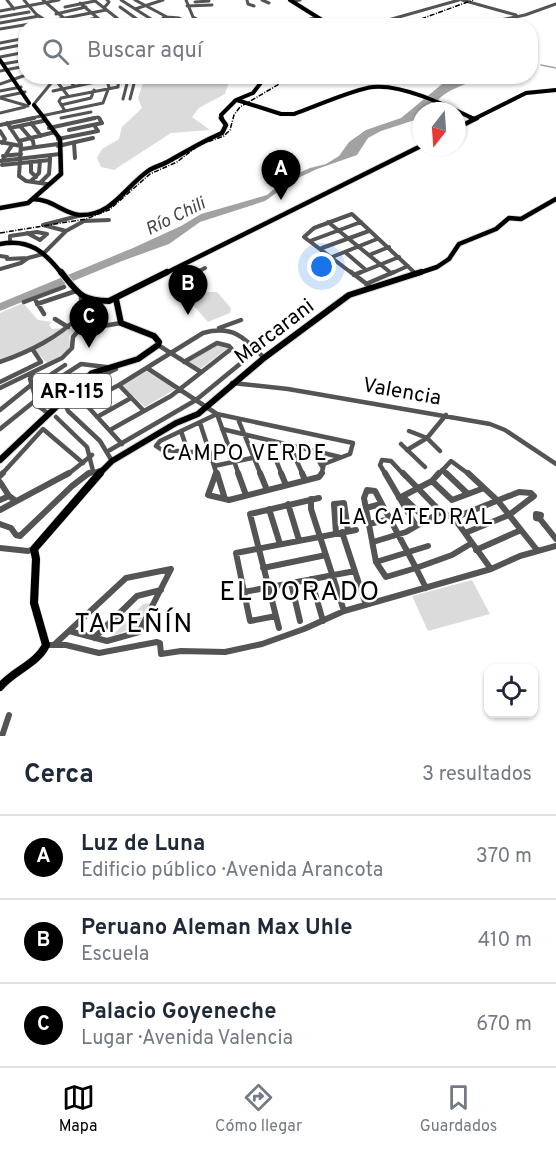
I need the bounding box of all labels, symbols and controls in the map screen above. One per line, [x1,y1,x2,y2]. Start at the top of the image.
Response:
search box [18,18,538,84]
icon: search [39,35,72,68]
text: Buscar aquí [87,38,203,65]
north arrow [412,102,466,156]
pin: A [262,150,300,200]
water label: Río Chili [142,192,211,242]
your location [307,252,336,281]
pin: B [168,266,207,315]
street label: Marcarani [230,293,320,371]
pin: C [70,298,109,348]
street label: Valencia [360,372,443,413]
road number: AR-115 [33,374,111,408]
district label: CAMPO VERDE [162,441,328,468]
district label: LA CATEDRAL [338,505,494,532]
district label: EL DORADO [219,576,381,610]
district label: TAPEÑÍN [74,607,194,642]
map controls [484,664,538,718]
button: locate [484,664,538,718]
text: Cerca [24,759,94,792]
text: 3 resultados [422,762,532,788]
text: Luz de Luna [81,831,205,858]
text: A [36,844,51,870]
text: 370 m [476,844,532,870]
text: Edificio público · Avenida Arancota [81,858,383,884]
text: Peruano Aleman Max Uhle [81,915,352,942]
text: B [37,928,50,954]
text: 410 m [478,928,532,954]
text: Escuela [81,942,149,968]
text: Palacio Goyeneche [81,999,276,1026]
text: C [37,1012,50,1038]
text: 670 m [476,1012,532,1038]
text: Lugar · Avenida Valencia [81,1026,293,1052]
tab: Mapa [59,1081,97,1137]
tab: Cómo llegar [215,1081,302,1137]
tab: Guardados [420,1081,497,1137]

